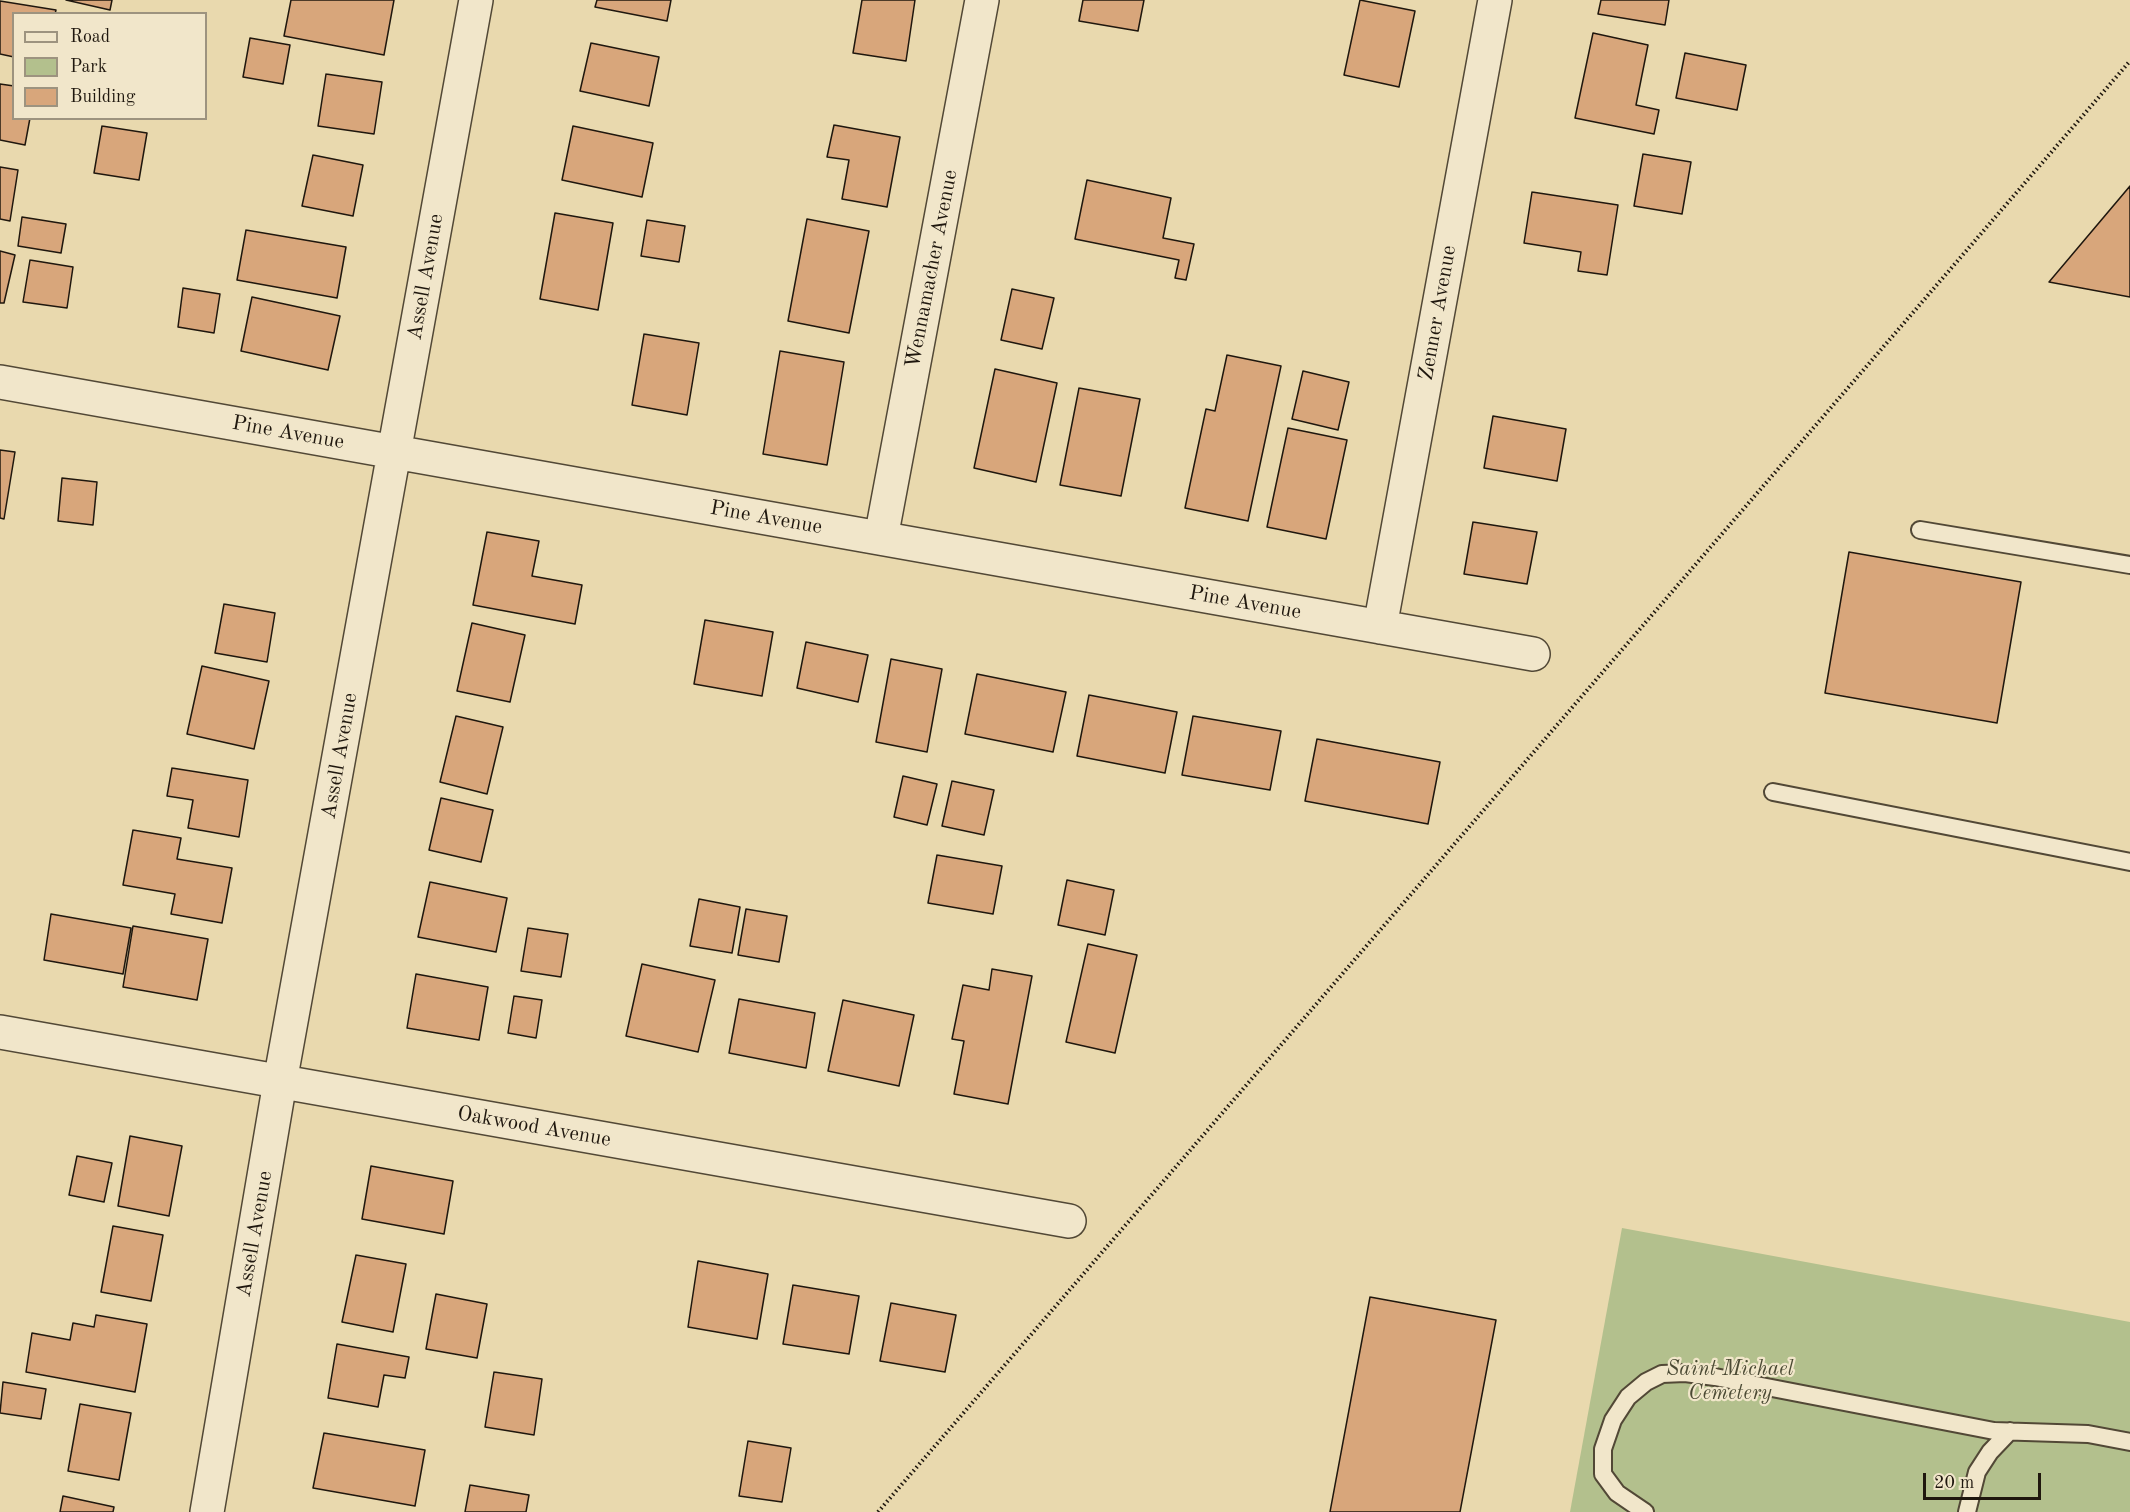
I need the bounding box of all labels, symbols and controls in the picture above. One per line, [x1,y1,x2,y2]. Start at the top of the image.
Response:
legend [12,12,207,120]
text: Road [70,28,110,46]
text: Park [70,58,107,76]
text: Building [70,88,135,106]
street label: Wennamacher Avenue [900,168,964,370]
street label: Assell Avenue [402,212,450,342]
street label: Zenner Avenue [1414,243,1462,383]
street label: Pine Avenue [230,411,346,455]
street label: Pine Avenue [708,496,824,540]
street label: Pine Avenue [1187,581,1303,625]
street label: Assell Avenue [316,691,364,821]
street label: Oakwood Avenue [455,1101,613,1153]
street label: Assell Avenue [231,1169,279,1299]
park label: Saint Michael Cemetery [1666,1356,1794,1406]
scale bar [1926,1461,2044,1499]
text: 20 m [1934,1474,1974,1492]

